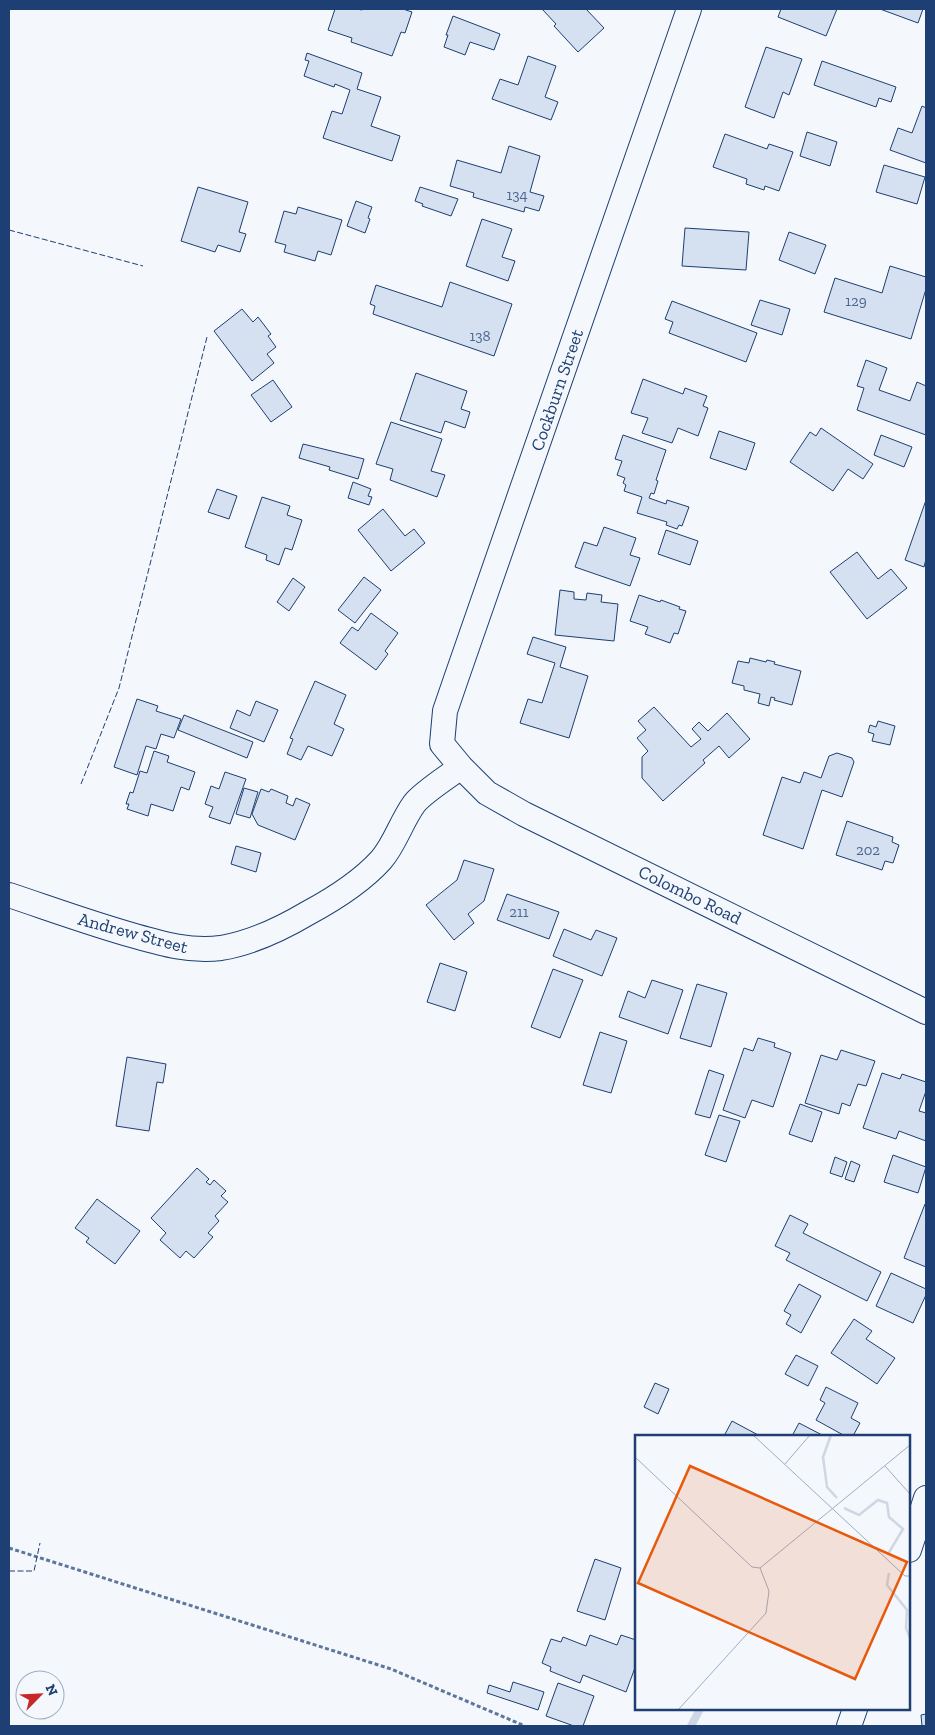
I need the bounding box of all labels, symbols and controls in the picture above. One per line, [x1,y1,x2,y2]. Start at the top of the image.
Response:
house number: 134 [506,186,528,204]
house number: 129 [845,292,867,310]
street label: Cockburn Street [526,326,588,454]
house number: 138 [469,327,491,345]
house number: 202 [856,841,880,859]
street label: Colombo Road [635,861,745,929]
house number: 211 [509,903,529,921]
street label: Andrew Street [76,908,191,958]
inset map [635,1435,910,1710]
north arrow [15,1670,65,1720]
text: N [41,1682,61,1699]

